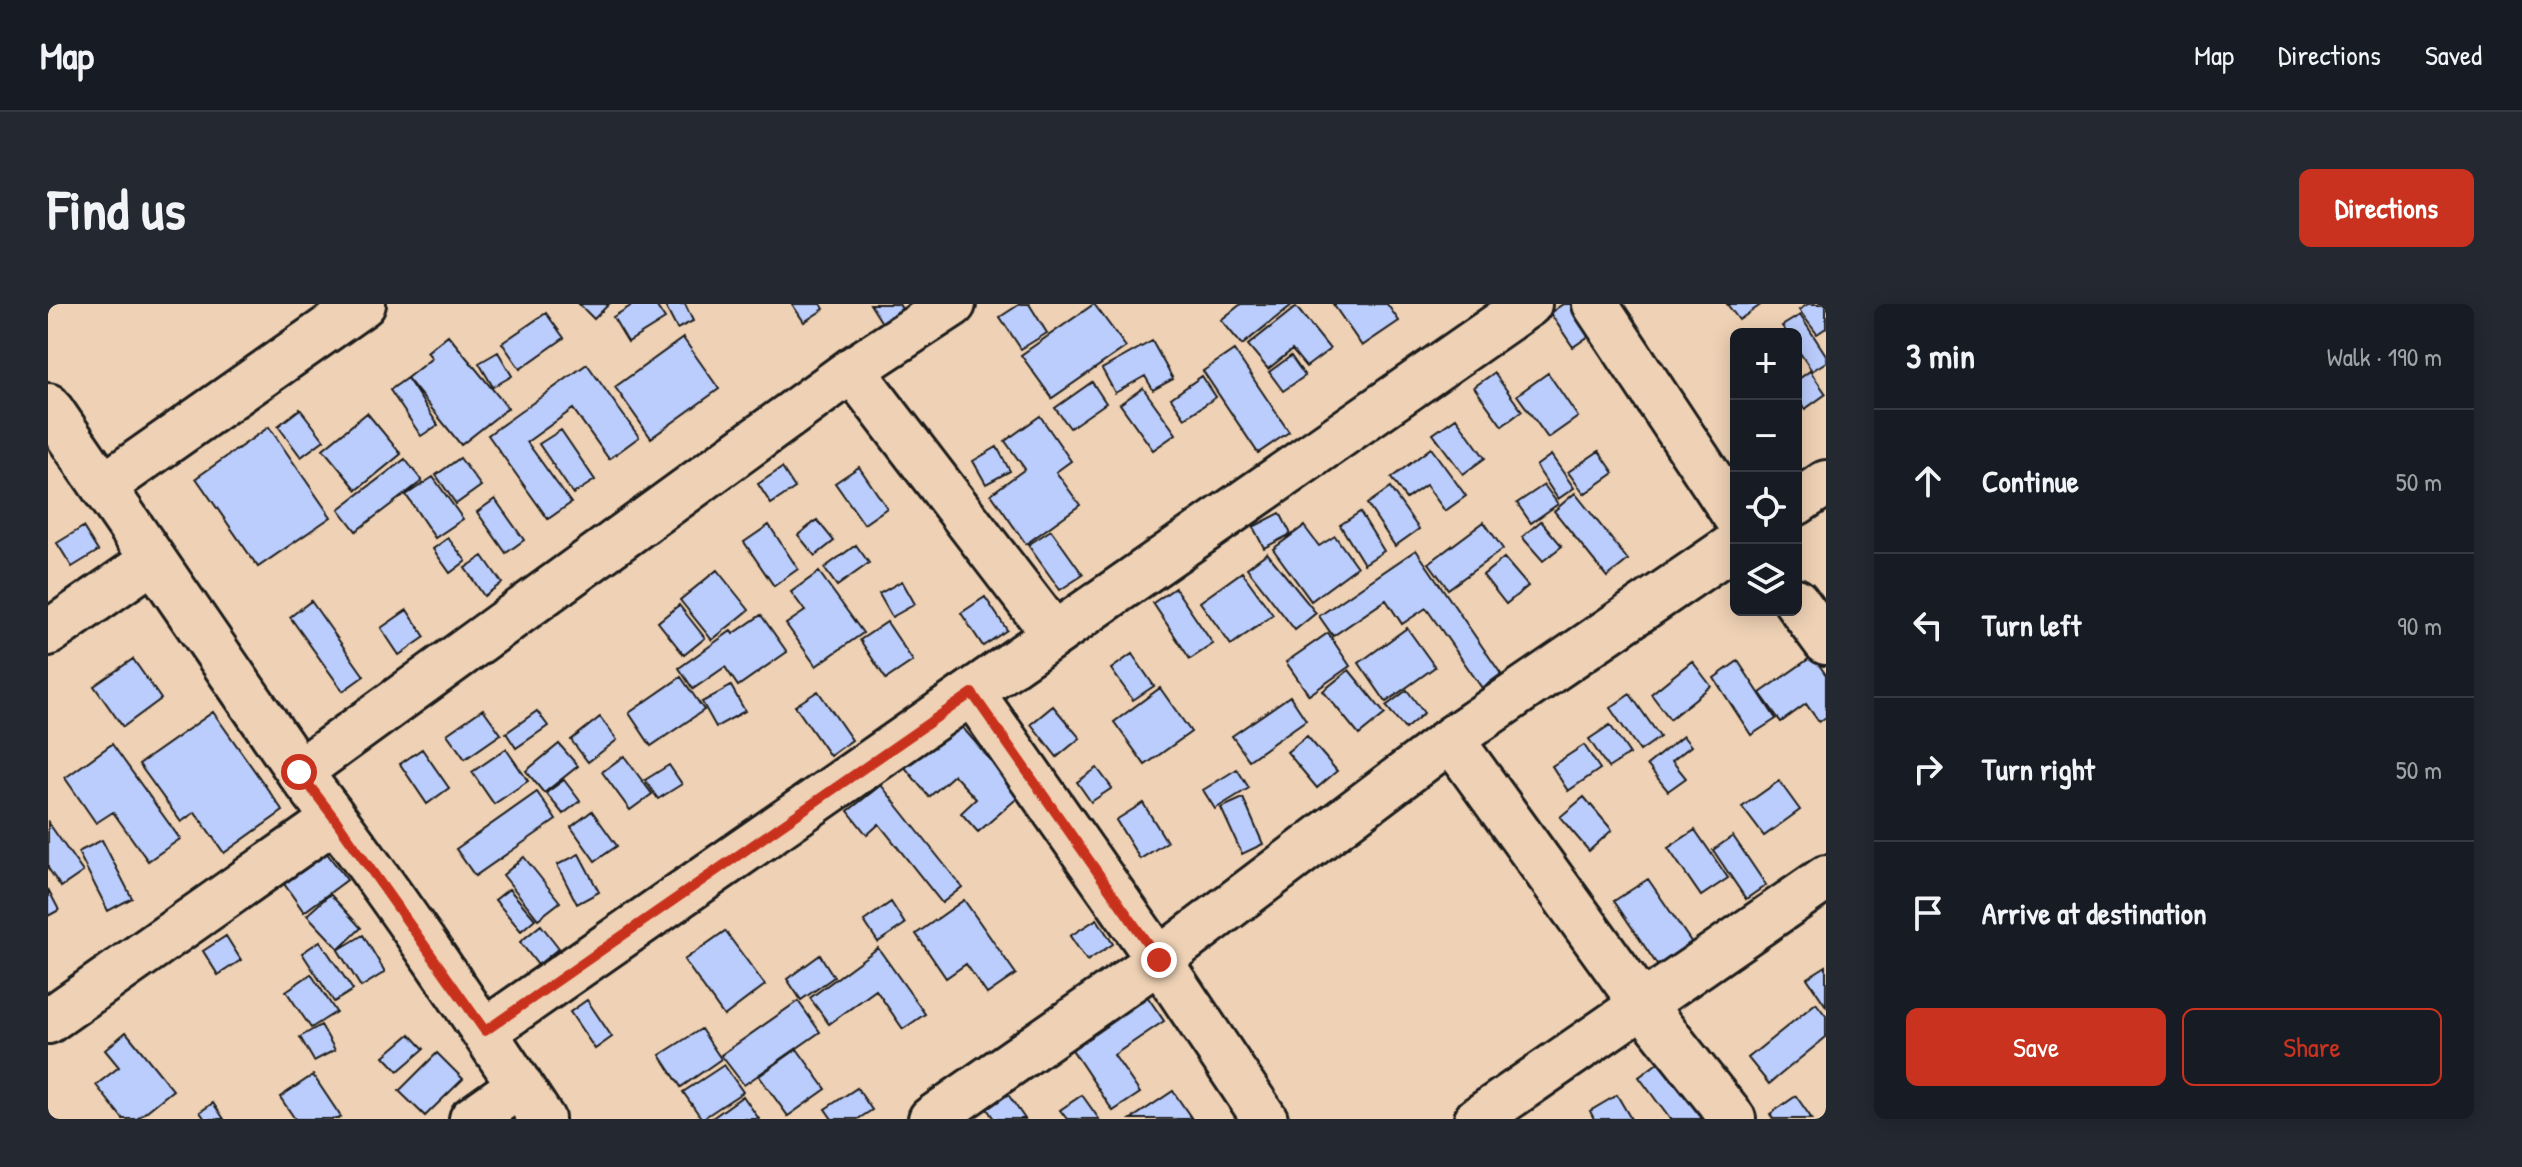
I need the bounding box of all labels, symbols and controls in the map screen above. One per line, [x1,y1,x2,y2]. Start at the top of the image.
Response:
text: Map [40,29,94,81]
text: Map [2194,36,2234,74]
text: Directions [2278,36,2381,74]
text: Saved [2425,36,2482,74]
button: Directions [2299,169,2474,247]
text: Find us [48,171,186,246]
map controls [1730,328,1802,616]
button: + [1730,328,1802,400]
text: 3 min [1906,333,1975,379]
text: Walk · 190 m [2327,339,2442,374]
button: − [1730,400,1802,472]
icon: ahead [1906,459,1950,503]
text: Continue [1982,461,2079,501]
text: 50 m [2396,464,2442,499]
button: locate [1730,472,1802,544]
button: layers [1730,544,1802,616]
icon: left [1906,603,1950,647]
text: Turn left [1982,605,2081,645]
text: 90 m [2397,608,2442,643]
icon: right [1906,747,1950,791]
text: Turn right [1982,749,2095,789]
text: 50 m [2396,752,2442,787]
route start [281,754,317,790]
icon: arrive [1906,891,1950,935]
text: Arrive at destination [1982,893,2207,933]
route end [1141,942,1177,978]
button: Save [1906,1008,2166,1086]
button: Share [2182,1008,2442,1086]

